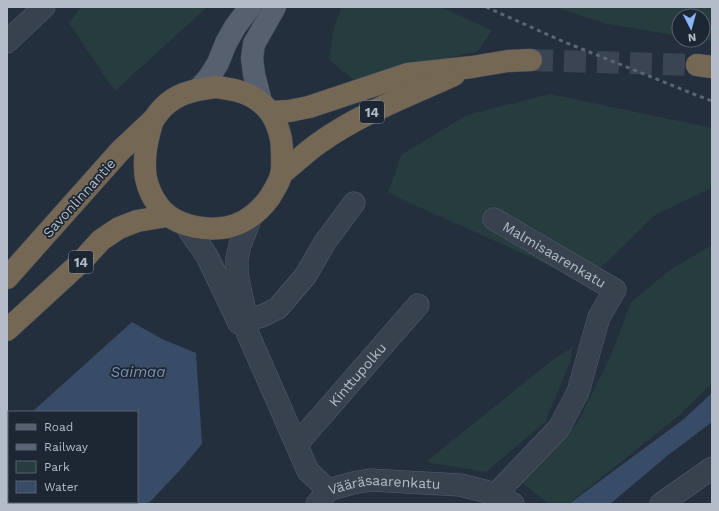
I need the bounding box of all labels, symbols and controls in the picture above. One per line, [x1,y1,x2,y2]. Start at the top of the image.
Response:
north arrow [671,8,711,48]
text: N [687,31,697,44]
road number: 14 [360,101,384,123]
street label: Savonlinnantie [39,155,119,241]
street label: Malmisaarenkatu [500,218,609,291]
road number: 14 [69,251,93,273]
street label: Kinttupolku [325,340,389,410]
water label: Saimaa [110,363,166,381]
legend [8,411,138,503]
text: Road [44,420,73,434]
text: Railway [44,440,89,454]
text: Park [44,460,70,474]
street label: Vääräsaarenkatu [326,472,441,498]
text: Water [44,480,79,494]

